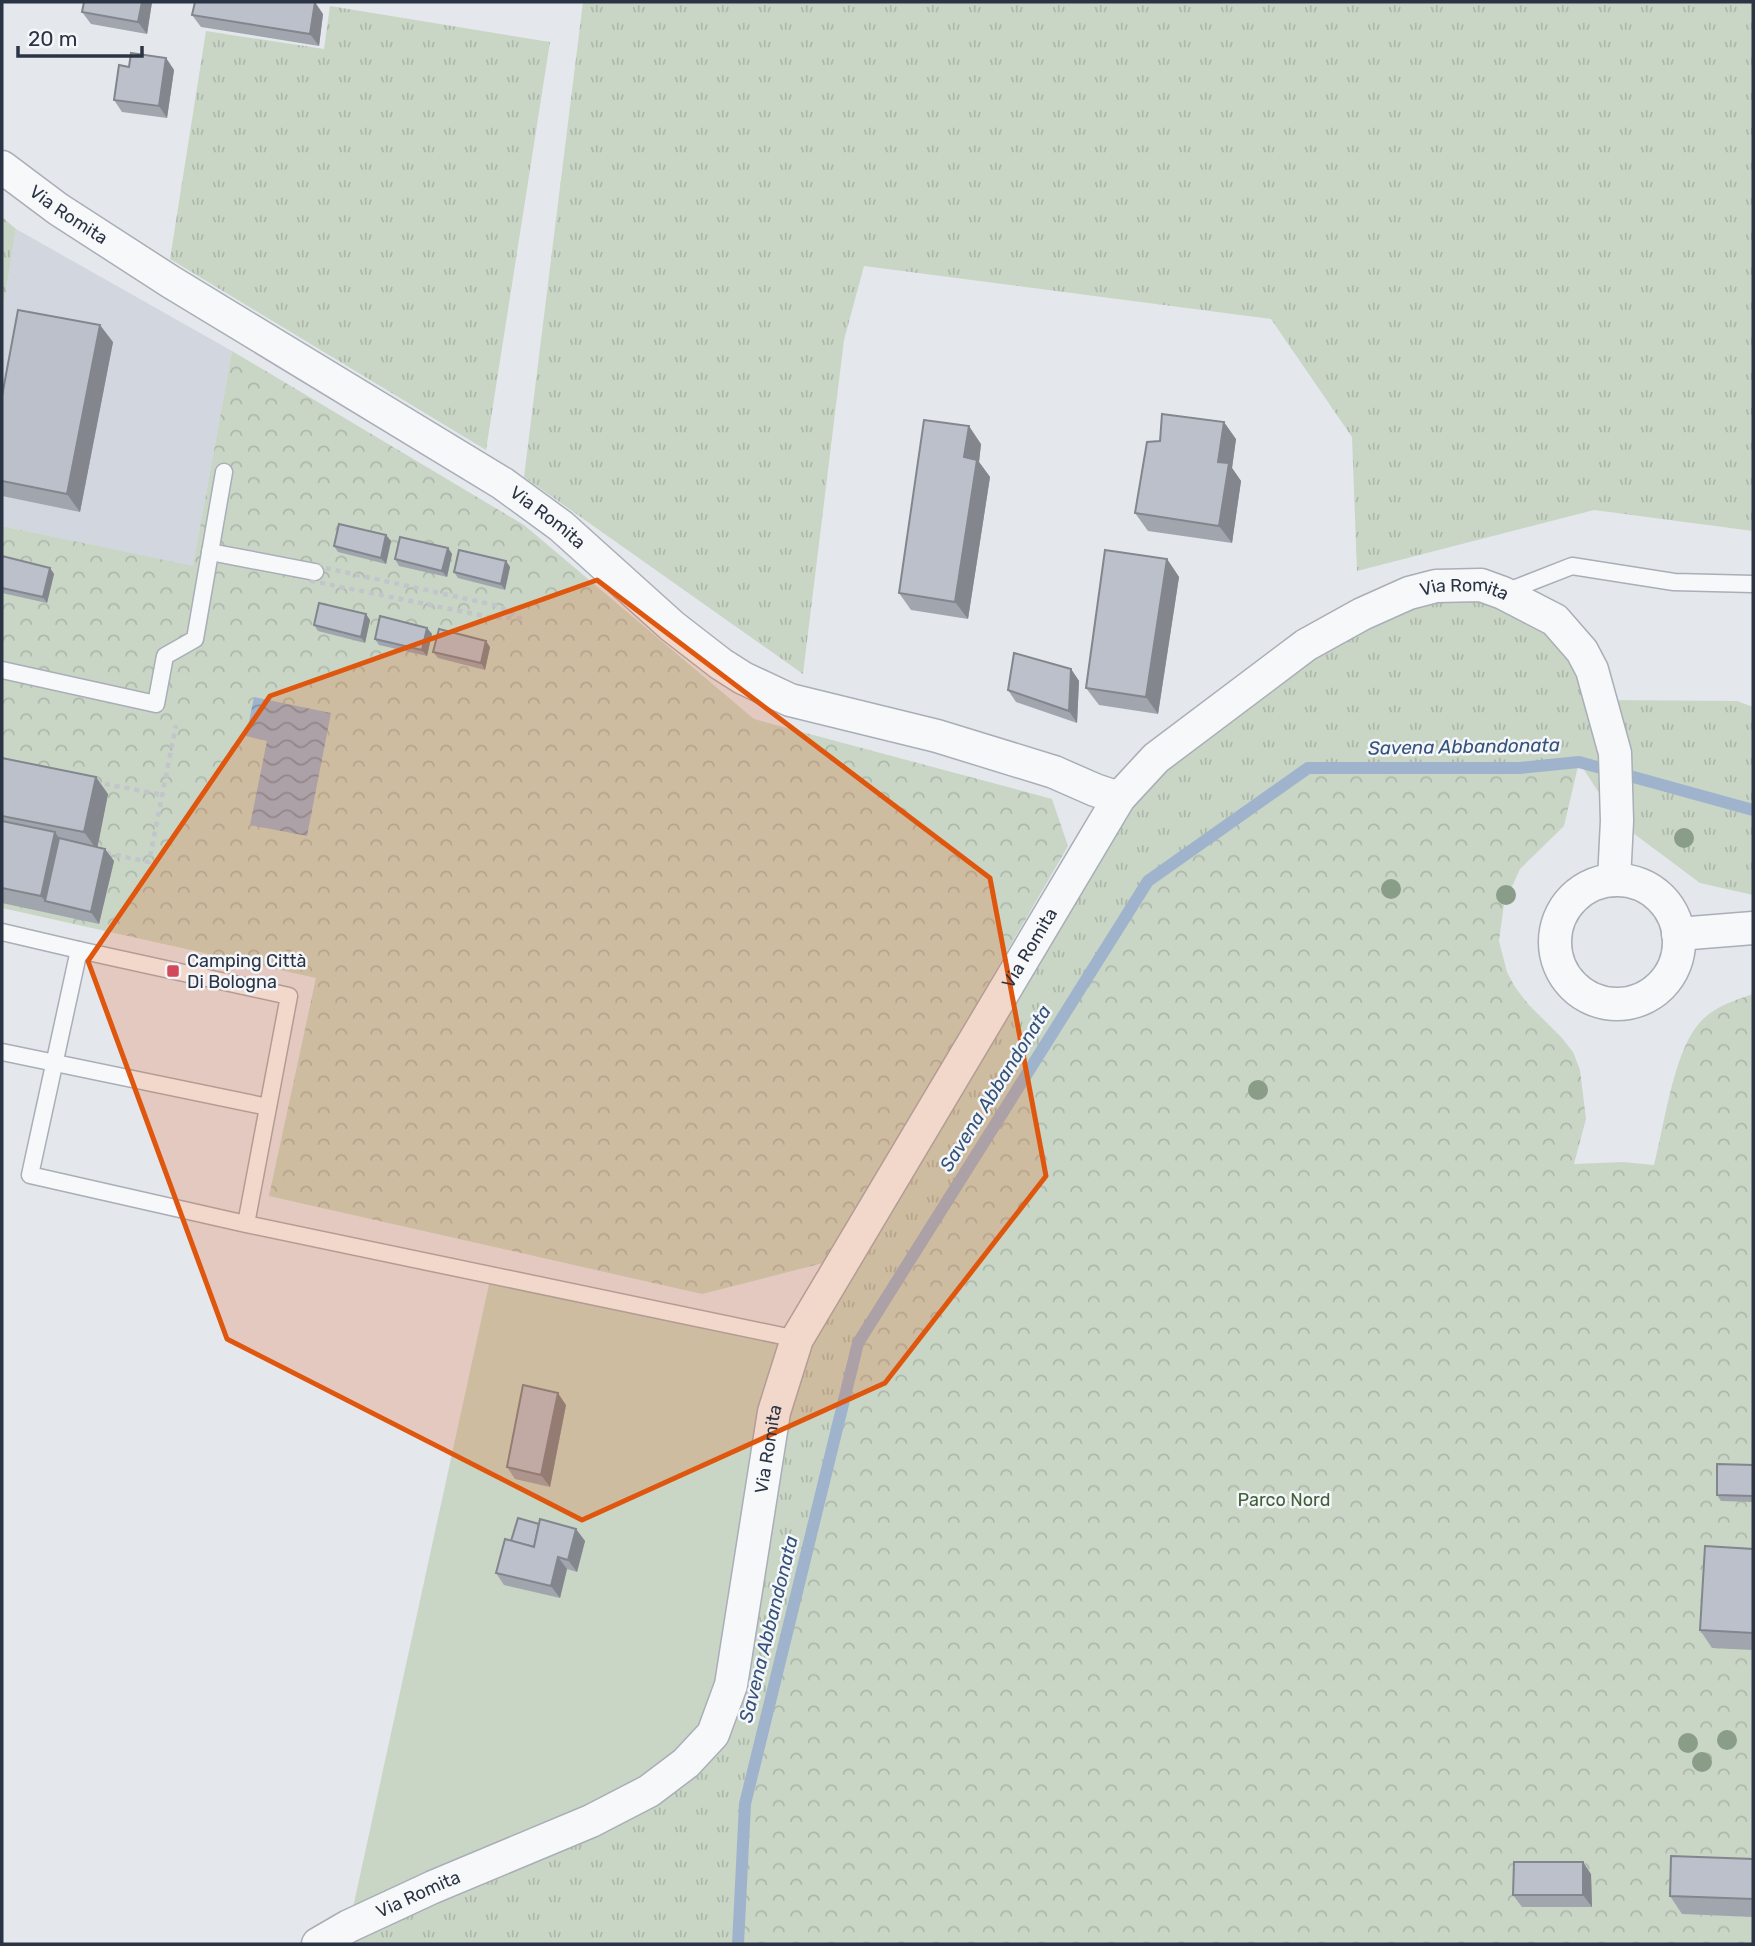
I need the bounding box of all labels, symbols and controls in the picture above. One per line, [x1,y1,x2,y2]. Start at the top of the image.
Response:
scale bar [18,14,142,58]
text: 20 m [28,26,77,51]
street label: Via Romita [25,180,112,249]
street label: Via Romita [505,481,590,554]
street label: Via Romita [1417,574,1513,605]
water label: Savena Abbandonata [1368,733,1560,760]
street label: Via Romita [997,904,1062,992]
place label: Camping Città Di Bologna [187,950,306,993]
marker: Camping Città Di Bologna [165,963,181,979]
water label: Savena Abbandonata [935,1001,1056,1176]
street label: Via Romita [750,1402,787,1495]
park label: Parco Nord [1238,1489,1330,1511]
water label: Savena Abbandonata [734,1533,803,1725]
street label: Via Romita [373,1866,464,1923]

